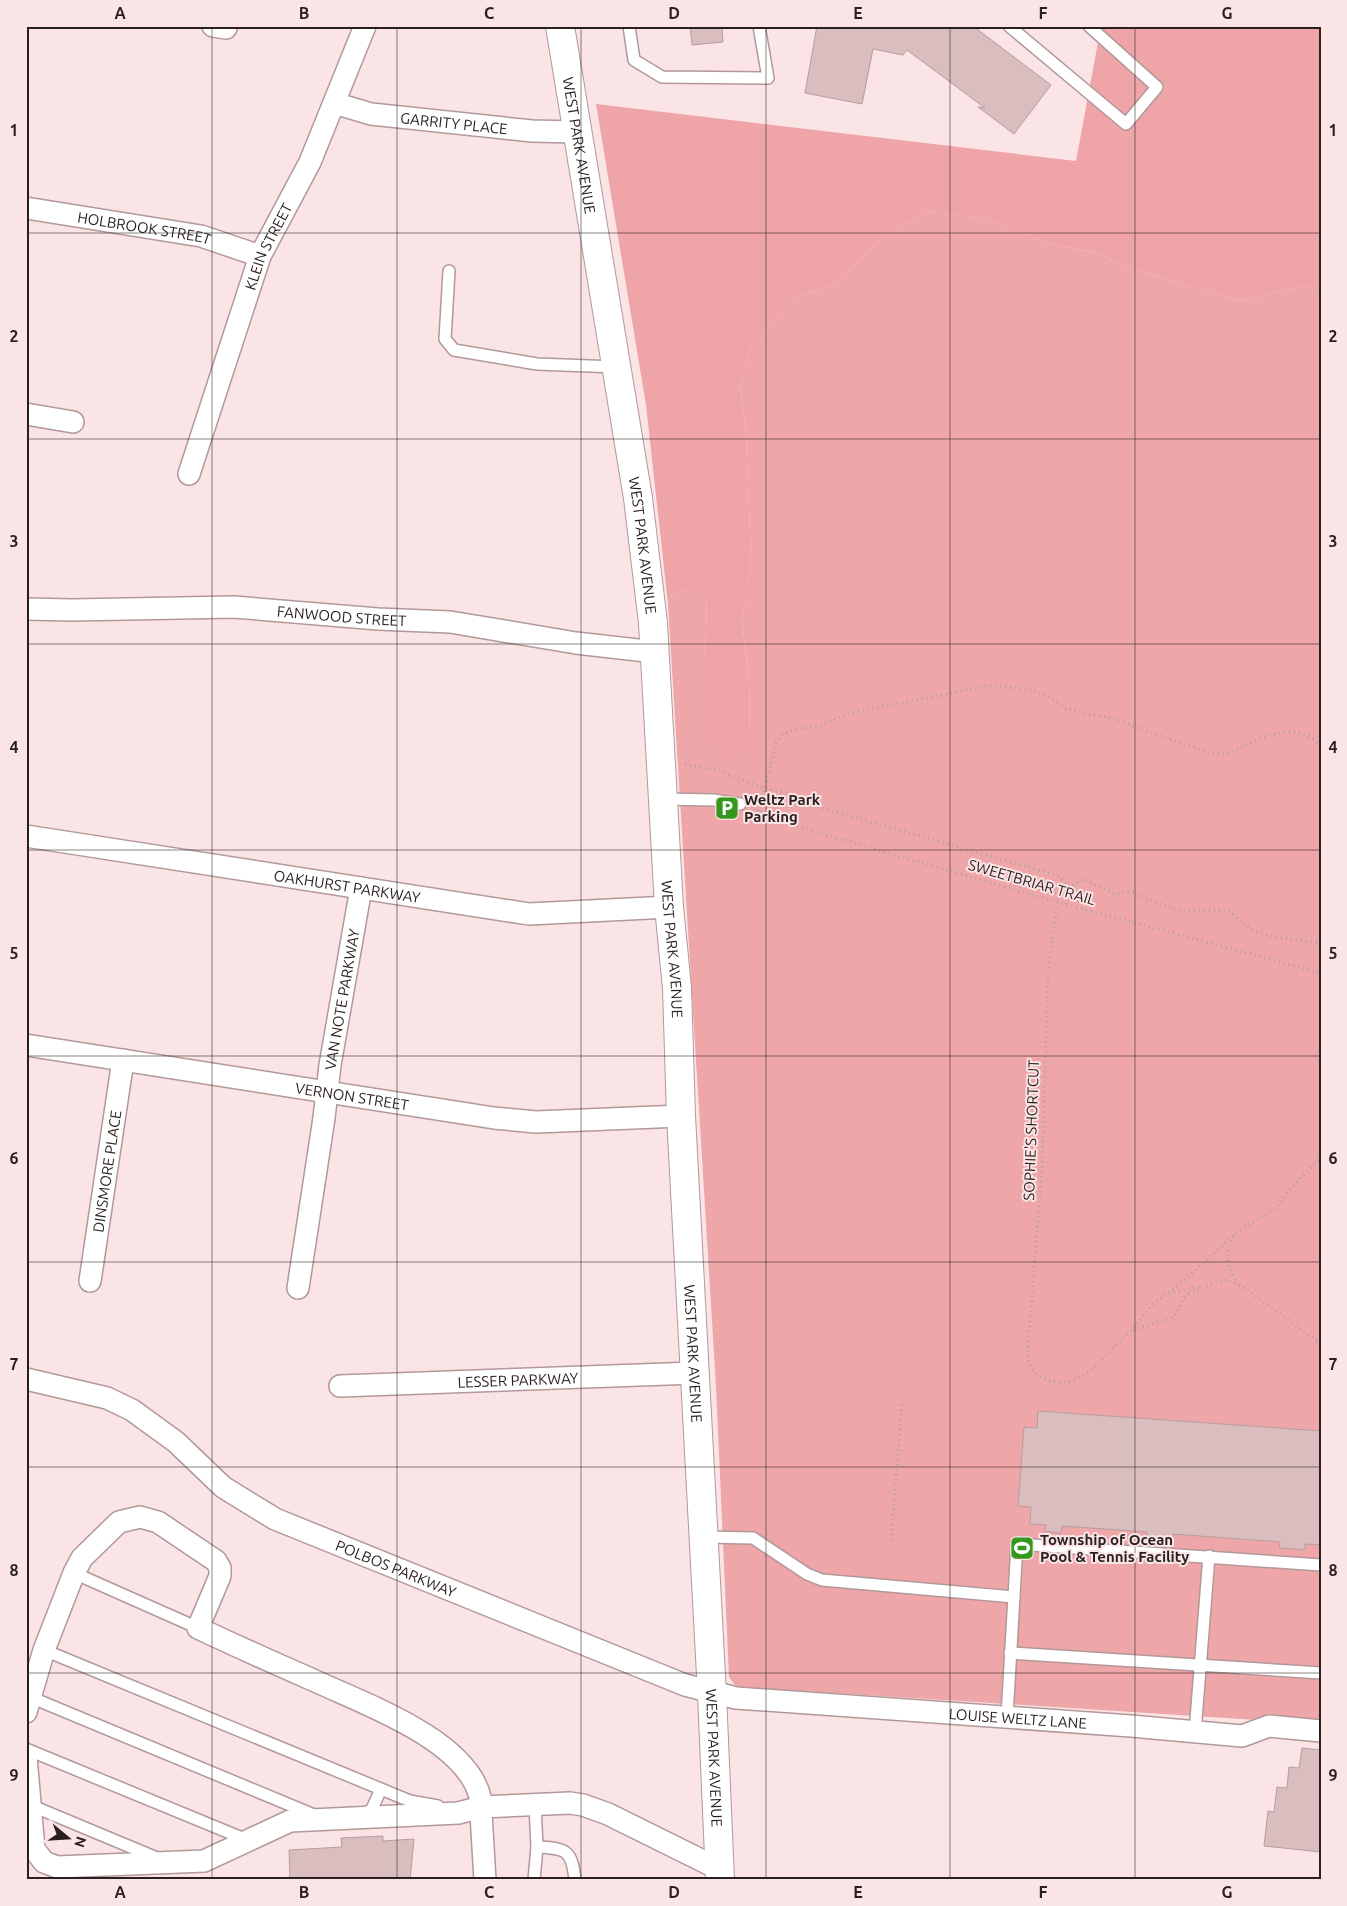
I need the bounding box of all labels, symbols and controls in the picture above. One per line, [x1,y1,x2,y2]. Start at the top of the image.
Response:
text: A [114,4,126,22]
text: B [299,4,309,22]
text: C [484,4,494,22]
text: D [668,4,680,22]
text: E [853,4,863,22]
text: F [1039,4,1048,22]
text: G [1221,4,1233,22]
street label: WEST PARK AVENUE [560,76,599,215]
street label: GARRITY PLACE [400,109,508,137]
text: 1 [9,121,19,139]
text: 1 [1328,121,1338,139]
street label: KLEIN STREET [241,200,295,292]
street label: HOLBROOK STREET [76,208,214,248]
text: 2 [9,327,19,345]
text: 2 [1328,327,1338,345]
street label: WEST PARK AVENUE [626,475,660,615]
text: 3 [9,532,19,550]
text: 3 [1328,532,1338,550]
street label: FANWOOD STREET [276,602,407,629]
text: 4 [9,738,19,756]
text: 4 [1328,738,1338,756]
place label: Weltz Park Parking [744,791,821,825]
parking icon: Weltz Park Parking [714,795,740,821]
street label: SWEETBRIAR TRAIL [966,856,1098,908]
street label: OAKHURST PARKWAY [273,866,422,906]
street label: WEST PARK AVENUE [659,880,686,1018]
street label: VAN NOTE PARKWAY [321,927,362,1071]
text: 5 [9,944,19,962]
text: 5 [1328,944,1338,962]
street label: SOPHIE'S SHORTCUT [1020,1058,1042,1201]
street label: VERNON STREET [294,1079,411,1113]
street label: DINSMORE PLACE [89,1109,124,1233]
text: 6 [9,1149,19,1167]
text: 6 [1328,1149,1338,1167]
street label: WEST PARK AVENUE [682,1284,706,1423]
text: 7 [9,1355,19,1373]
text: 7 [1328,1355,1338,1373]
street label: LESSER PARKWAY [457,1369,579,1390]
place label: Township of Ocean Pool & Tennis Facility [1040,1531,1189,1565]
sports icon: Township of Ocean Pool & Tennis Facility [1009,1535,1035,1561]
street label: POLBOS PARKWAY [333,1536,459,1600]
text: 8 [9,1561,19,1579]
text: 8 [1328,1561,1338,1579]
street label: WEST PARK AVENUE [703,1688,726,1827]
street label: LOUISE WELTZ LANE [948,1705,1087,1731]
text: 9 [9,1766,19,1784]
text: 9 [1328,1766,1338,1784]
north arrow [42,1814,92,1864]
text: N [71,1835,90,1849]
text: A [114,1883,126,1901]
text: B [299,1883,309,1901]
text: C [484,1883,494,1901]
text: D [668,1883,680,1901]
text: E [853,1883,863,1901]
text: F [1039,1883,1048,1901]
text: G [1221,1883,1233,1901]

